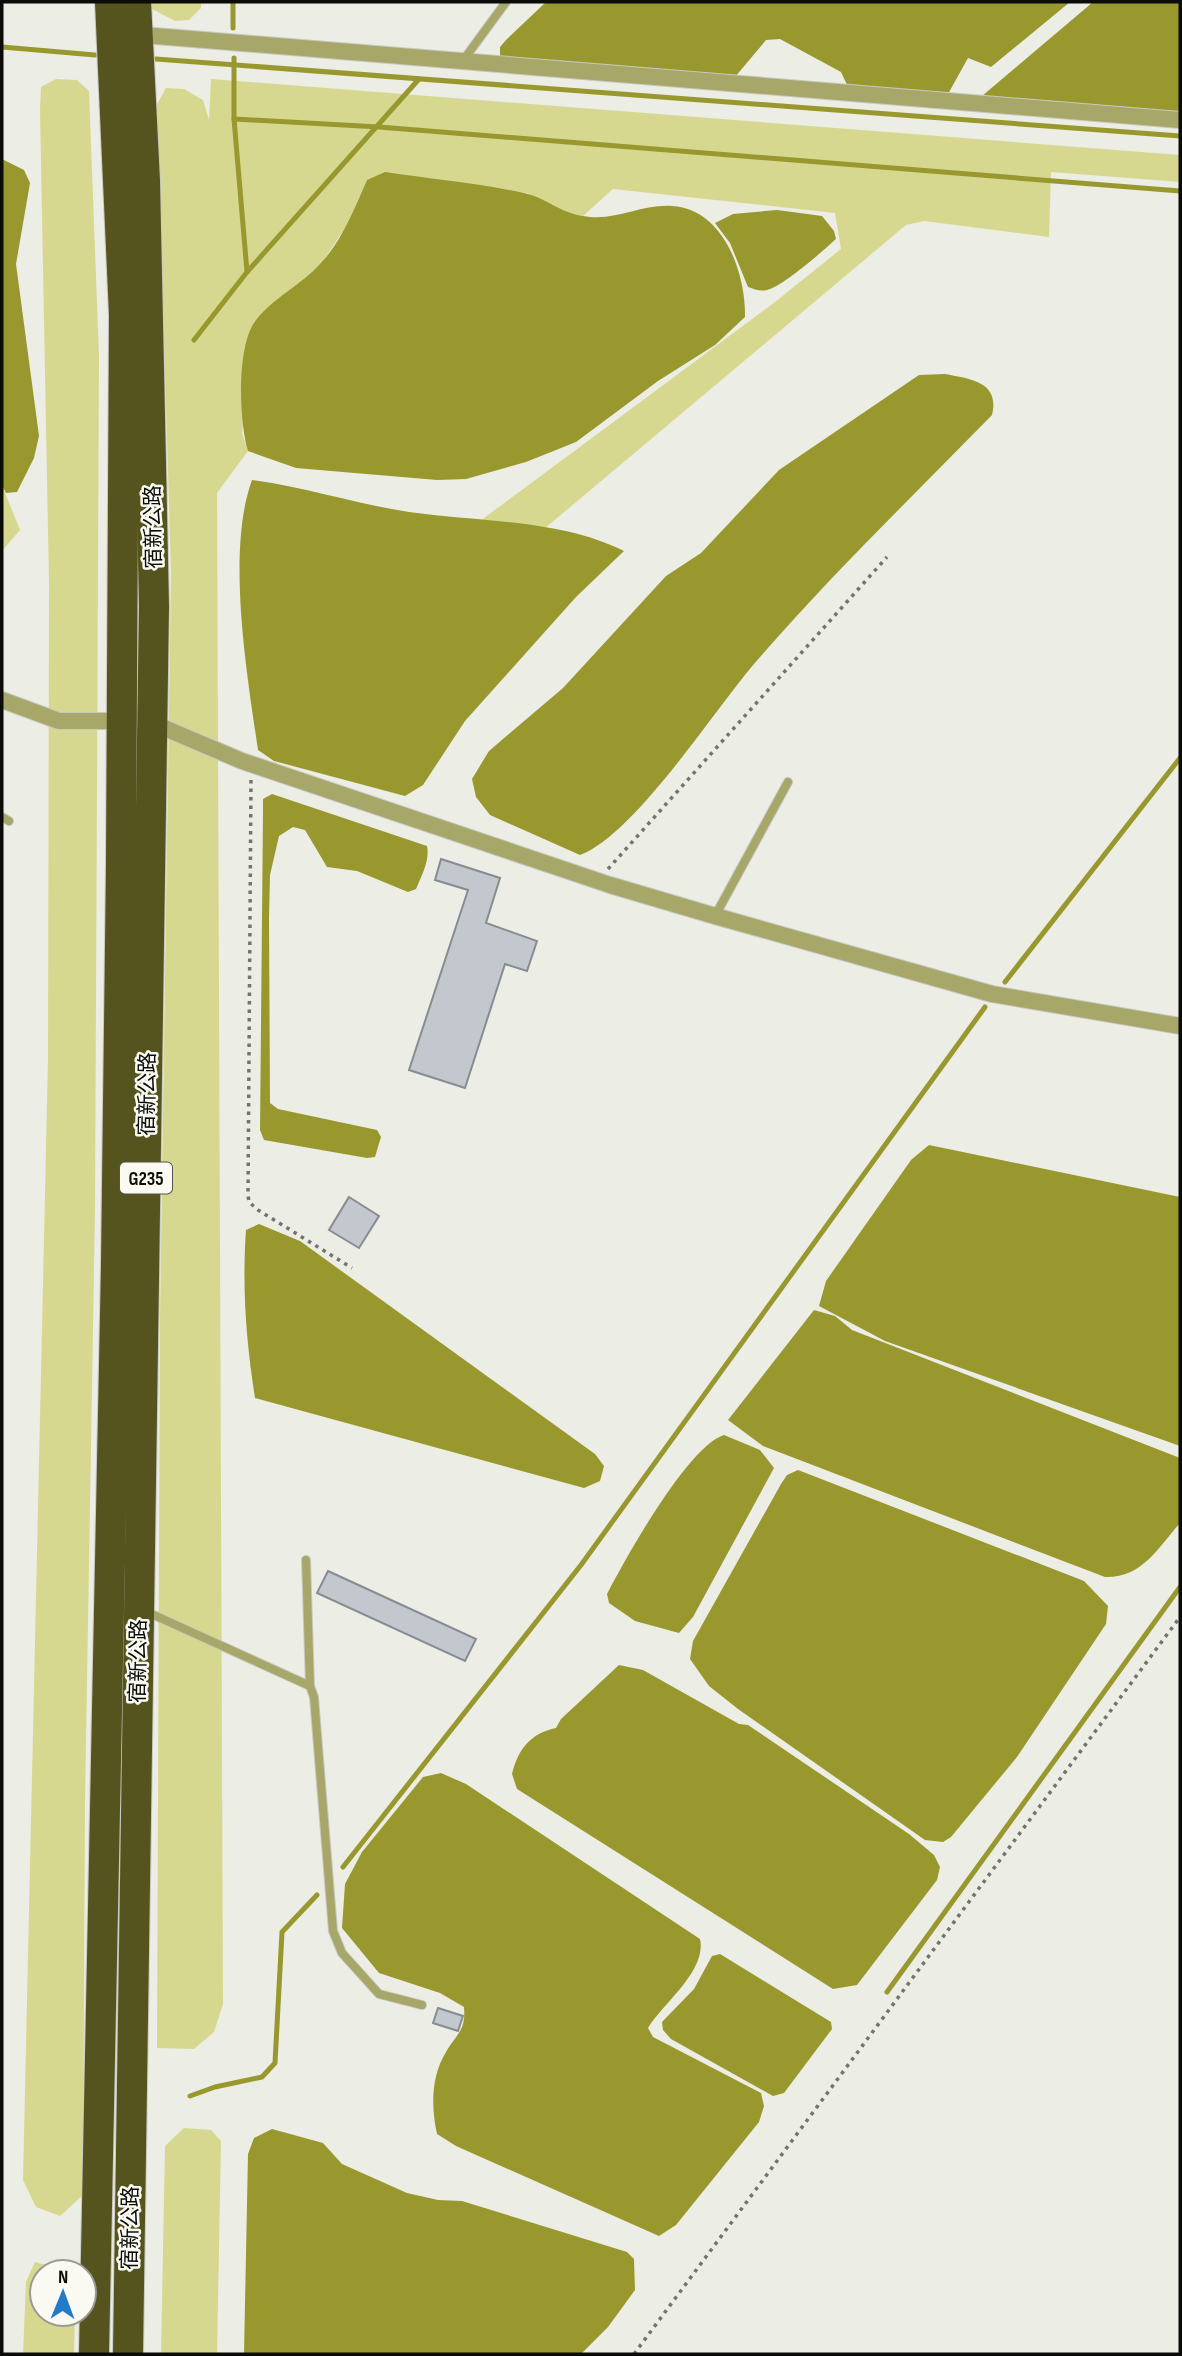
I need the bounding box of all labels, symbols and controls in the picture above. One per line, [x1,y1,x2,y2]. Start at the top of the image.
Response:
street label: 宿新公路 [140,485,167,569]
street label: 宿新公路 [134,1052,161,1136]
road number: G235 [120,1162,172,1194]
street label: 宿新公路 [125,1619,152,1703]
street label: 宿新公路 [117,2186,144,2270]
north arrow [28,2258,98,2328]
text: N [58,2266,69,2289]

